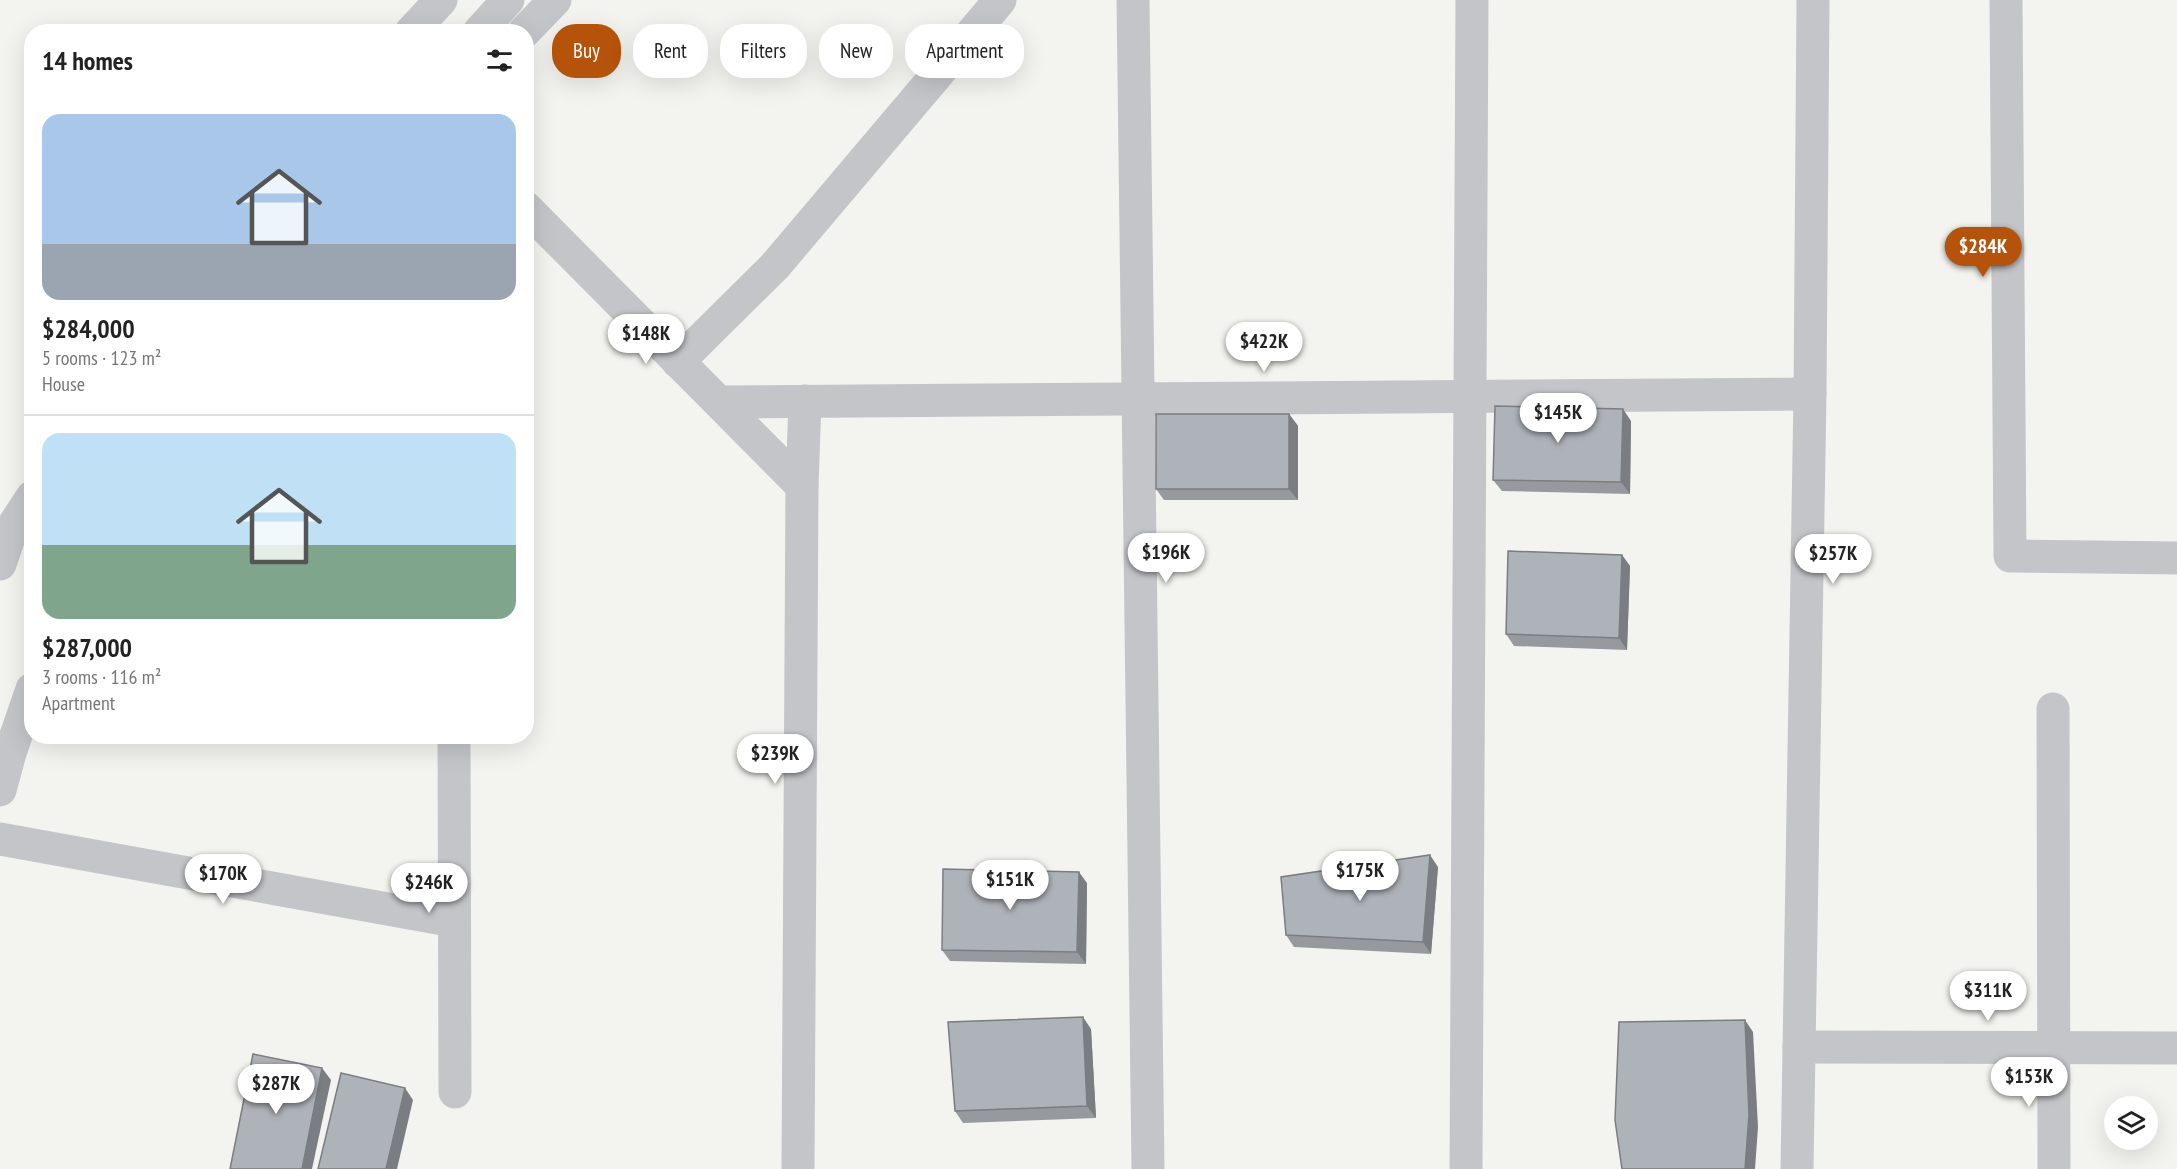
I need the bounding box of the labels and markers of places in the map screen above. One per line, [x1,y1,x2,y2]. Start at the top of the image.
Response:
pin: $284K [1941,227,2025,278]
pin: $148K [604,314,688,365]
pin: $422K [1222,322,1306,373]
pin: $145K [1516,393,1600,444]
pin: $196K [1124,533,1208,584]
pin: $257K [1791,534,1875,585]
pin: $239K [733,734,817,785]
pin: $175K [1318,851,1402,902]
pin: $170K [181,854,265,905]
pin: $151K [968,860,1052,911]
pin: $246K [387,863,471,914]
pin: $311K [1946,971,2030,1022]
pin: $153K [1987,1057,2071,1108]
pin: $287K [234,1064,318,1115]

